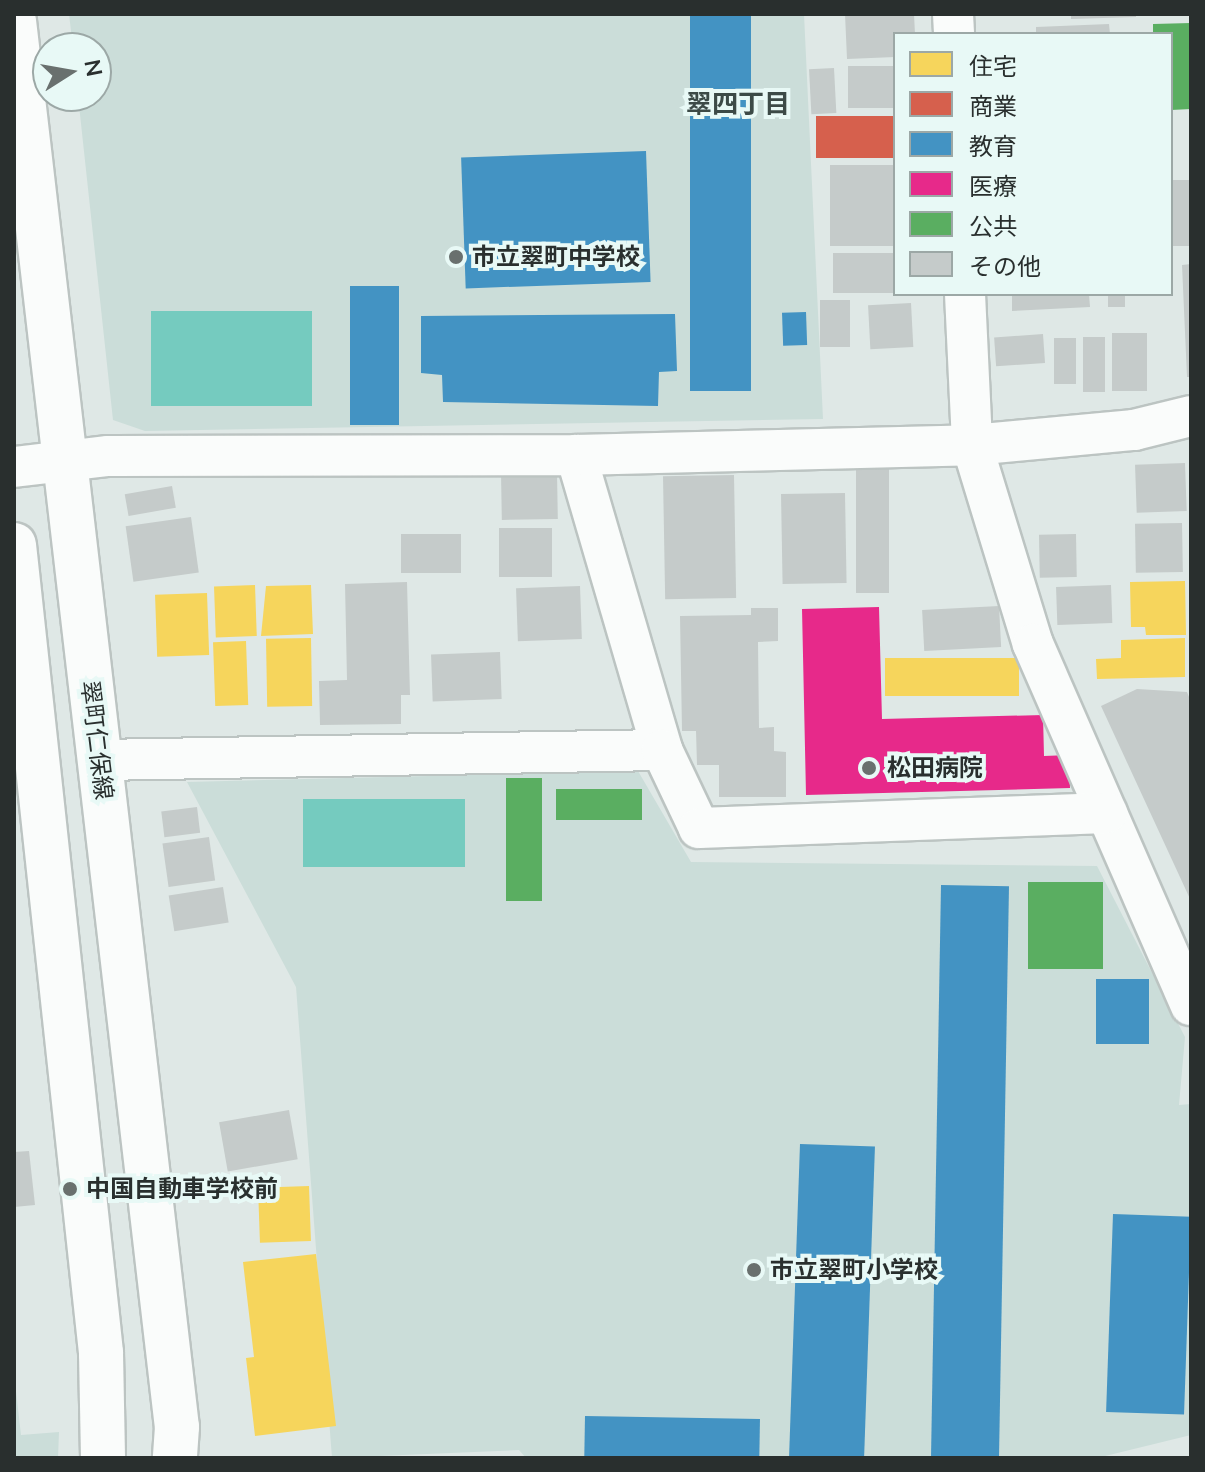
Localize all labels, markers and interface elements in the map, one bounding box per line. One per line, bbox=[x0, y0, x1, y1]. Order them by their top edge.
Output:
north arrow bbox=[32, 32, 112, 112]
legend bbox=[893, 32, 1173, 296]
text: 住宅 bbox=[969, 51, 1017, 81]
text: N bbox=[78, 57, 109, 79]
district label: 翠四丁目 bbox=[686, 88, 790, 120]
text: 商業 bbox=[969, 91, 1017, 121]
text: 教育 bbox=[969, 131, 1017, 161]
text: 医療 bbox=[969, 171, 1017, 201]
text: 公共 bbox=[969, 211, 1017, 241]
place label: 市立翠町中学校 bbox=[472, 243, 640, 271]
marker: 市立翠町中学校 bbox=[447, 248, 465, 266]
text: その他 bbox=[969, 251, 1041, 281]
street label: 翠町仁保線 bbox=[75, 679, 119, 801]
place label: 松田病院 bbox=[887, 754, 983, 782]
marker: 松田病院 bbox=[858, 757, 880, 779]
place label: 中国自動車学校前 bbox=[86, 1175, 278, 1203]
marker: 中国自動車学校前 bbox=[61, 1180, 79, 1198]
place label: 市立翠町小学校 bbox=[770, 1256, 938, 1284]
marker: 市立翠町小学校 bbox=[745, 1261, 763, 1279]

